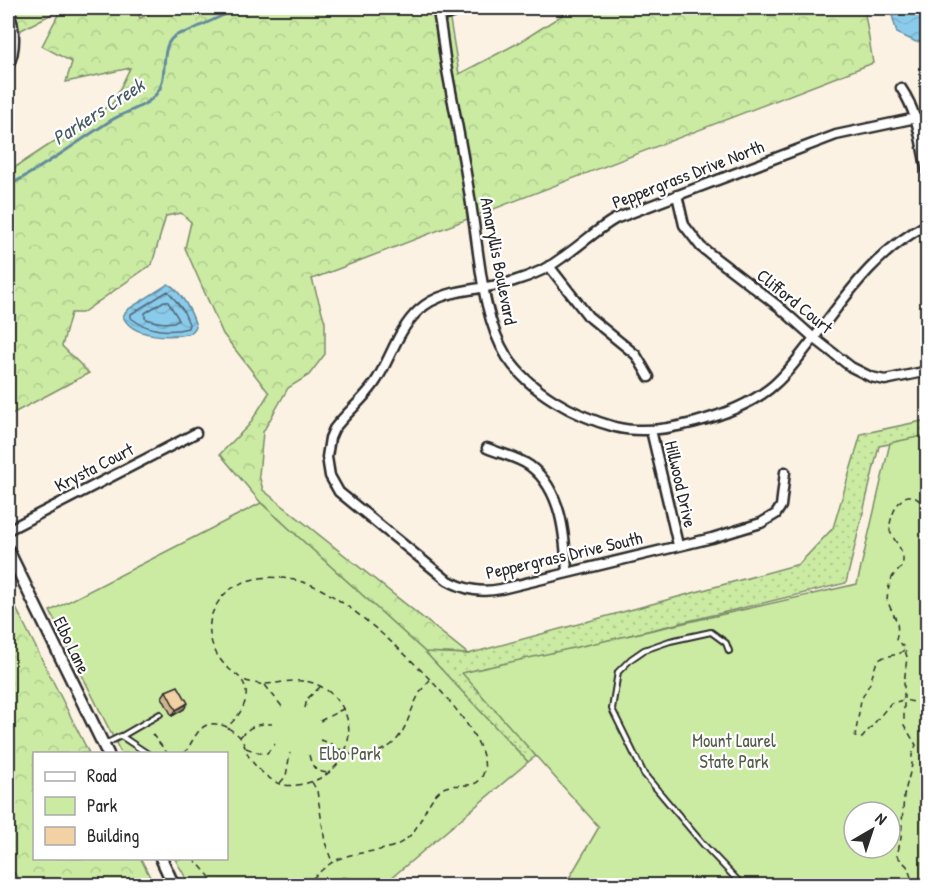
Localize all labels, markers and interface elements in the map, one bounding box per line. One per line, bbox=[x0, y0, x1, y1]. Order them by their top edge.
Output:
water label: Parkers Creek bbox=[47, 70, 151, 151]
street label: Peppergrass Drive North bbox=[608, 133, 768, 214]
street label: Amaryllis Boulevard bbox=[474, 195, 524, 327]
street label: Clifford Court bbox=[752, 263, 839, 340]
street label: Krysta Court bbox=[50, 436, 139, 498]
street label: Hillwood Drive bbox=[659, 438, 703, 530]
street label: Peppergrass Drive South bbox=[483, 525, 645, 585]
street label: Elbo Lane bbox=[47, 612, 97, 678]
park label: Mount Laurel State Park bbox=[692, 728, 776, 774]
park label: Elbo Park bbox=[319, 741, 381, 766]
legend bbox=[33, 752, 228, 860]
text: Road bbox=[87, 763, 117, 788]
text: Park bbox=[87, 793, 118, 818]
north arrow bbox=[842, 800, 902, 860]
text: N bbox=[871, 807, 892, 830]
text: Building bbox=[87, 823, 139, 848]

